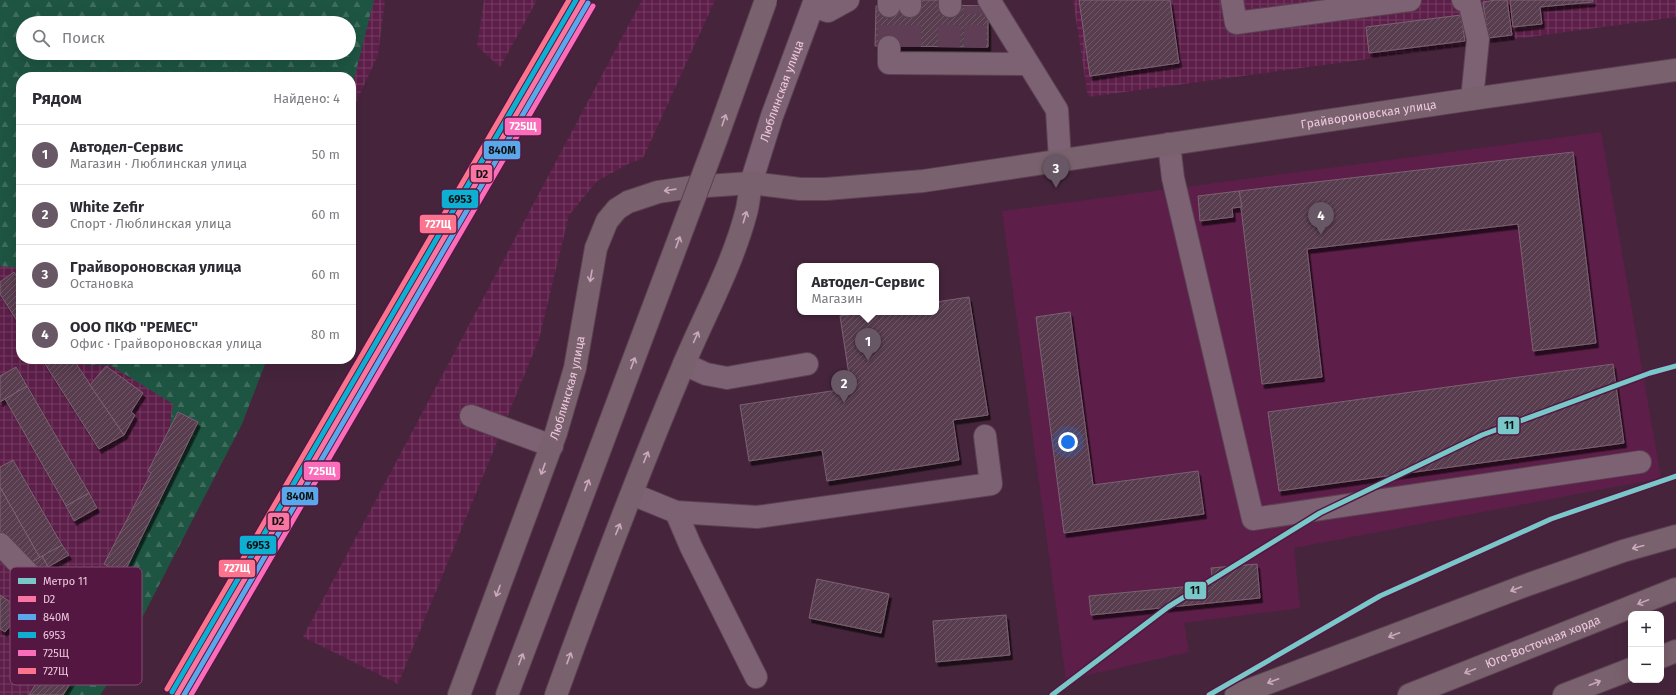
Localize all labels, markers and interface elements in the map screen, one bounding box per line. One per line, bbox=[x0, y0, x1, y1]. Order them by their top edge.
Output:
search box bbox=[16, 16, 356, 60]
icon: search bbox=[30, 27, 52, 49]
text: Поиск bbox=[62, 29, 105, 47]
street label: Люблинская улица bbox=[757, 38, 806, 144]
text: Рядом bbox=[32, 88, 82, 109]
text: Найдено: 4 bbox=[273, 91, 340, 106]
street label: Грайвороновская улица bbox=[1300, 97, 1437, 132]
one-way arrow bbox=[720, 114, 728, 126]
line badge: 725Щ bbox=[504, 117, 542, 136]
text: 725Щ bbox=[510, 120, 537, 133]
text: Автодел-Сервис bbox=[70, 138, 183, 156]
line badge: 840М bbox=[483, 140, 521, 160]
text: 840М bbox=[488, 144, 516, 157]
text: 1 bbox=[42, 147, 48, 162]
text: 50 m bbox=[312, 147, 340, 162]
pin: 3 bbox=[1043, 155, 1069, 188]
text: Магазин · Люблинская улица bbox=[70, 156, 247, 171]
line badge: D2 bbox=[470, 164, 493, 183]
text: D2 bbox=[476, 168, 489, 181]
one-way arrow bbox=[664, 186, 677, 194]
line badge: 6953 bbox=[441, 189, 479, 209]
text: 6953 bbox=[448, 193, 472, 206]
text: White Zefir bbox=[70, 198, 144, 216]
pin: 4 bbox=[1308, 202, 1334, 235]
text: 2 bbox=[42, 207, 48, 222]
text: 60 m bbox=[311, 207, 340, 222]
one-way arrow bbox=[742, 211, 749, 224]
line badge: 727Щ bbox=[419, 214, 457, 234]
text: Спорт · Люблинская улица bbox=[70, 216, 231, 231]
text: 727Щ bbox=[425, 218, 452, 231]
one-way arrow bbox=[675, 236, 683, 248]
text: Грайвороновская улица bbox=[70, 258, 241, 276]
popup bbox=[797, 263, 939, 315]
text: 3 bbox=[42, 267, 48, 282]
text: 60 m bbox=[311, 267, 340, 282]
one-way arrow bbox=[587, 269, 595, 282]
text: Автодел-Сервис bbox=[811, 273, 925, 291]
text: Остановка bbox=[70, 276, 134, 291]
text: Магазин bbox=[811, 291, 863, 306]
text: ООО ПКФ "РЕМЕС" bbox=[70, 318, 198, 336]
text: 4 bbox=[41, 327, 49, 342]
text: 80 m bbox=[311, 327, 340, 342]
pin: 1 bbox=[855, 328, 881, 361]
one-way arrow bbox=[693, 332, 700, 344]
street label: Люблинская улица bbox=[547, 335, 587, 442]
text: Офис · Грайвороновская улица bbox=[70, 336, 262, 351]
one-way arrow bbox=[629, 358, 637, 370]
pin: 2 bbox=[831, 370, 857, 403]
line badge: 11 bbox=[1497, 416, 1520, 435]
text: 11 bbox=[1504, 419, 1514, 432]
your location bbox=[1058, 432, 1078, 452]
one-way arrow bbox=[643, 452, 651, 464]
line badge: 725Щ bbox=[303, 461, 341, 481]
one-way arrow bbox=[539, 463, 546, 476]
text: 725Щ bbox=[309, 465, 336, 478]
one-way arrow bbox=[583, 479, 591, 491]
line badge: 840М bbox=[281, 486, 319, 506]
text: 840М bbox=[286, 490, 314, 503]
line badge: D2 bbox=[267, 512, 290, 531]
text: D2 bbox=[272, 515, 285, 528]
one-way arrow bbox=[614, 523, 622, 535]
line badge: 6953 bbox=[239, 535, 277, 555]
text: 6953 bbox=[246, 539, 270, 552]
one-way arrow bbox=[1632, 543, 1645, 551]
line badge: 727Щ bbox=[218, 559, 256, 578]
text: 727Щ bbox=[224, 562, 251, 575]
legend bbox=[10, 567, 142, 685]
text: Метро 11 bbox=[43, 575, 87, 588]
line badge: 11 bbox=[1184, 581, 1207, 600]
text: 11 bbox=[1190, 584, 1200, 597]
one-way arrow bbox=[493, 585, 501, 597]
one-way arrow bbox=[1510, 586, 1522, 594]
text: D2 bbox=[43, 593, 55, 606]
one-way arrow bbox=[1638, 598, 1650, 606]
text: 840М bbox=[43, 611, 70, 624]
map controls bbox=[1628, 611, 1664, 683]
button: + bbox=[1628, 611, 1664, 647]
street label: Юго-Восточная хорда bbox=[1483, 613, 1602, 671]
text: 6953 bbox=[43, 629, 65, 642]
one-way arrow bbox=[1389, 632, 1401, 640]
text: 725Щ bbox=[43, 647, 69, 660]
button: − bbox=[1628, 647, 1664, 683]
one-way arrow bbox=[566, 652, 573, 665]
one-way arrow bbox=[517, 653, 525, 665]
text: 727Щ bbox=[43, 665, 68, 678]
one-way arrow bbox=[1464, 667, 1476, 675]
one-way arrow bbox=[1267, 678, 1279, 686]
one-way arrow bbox=[1588, 678, 1600, 686]

